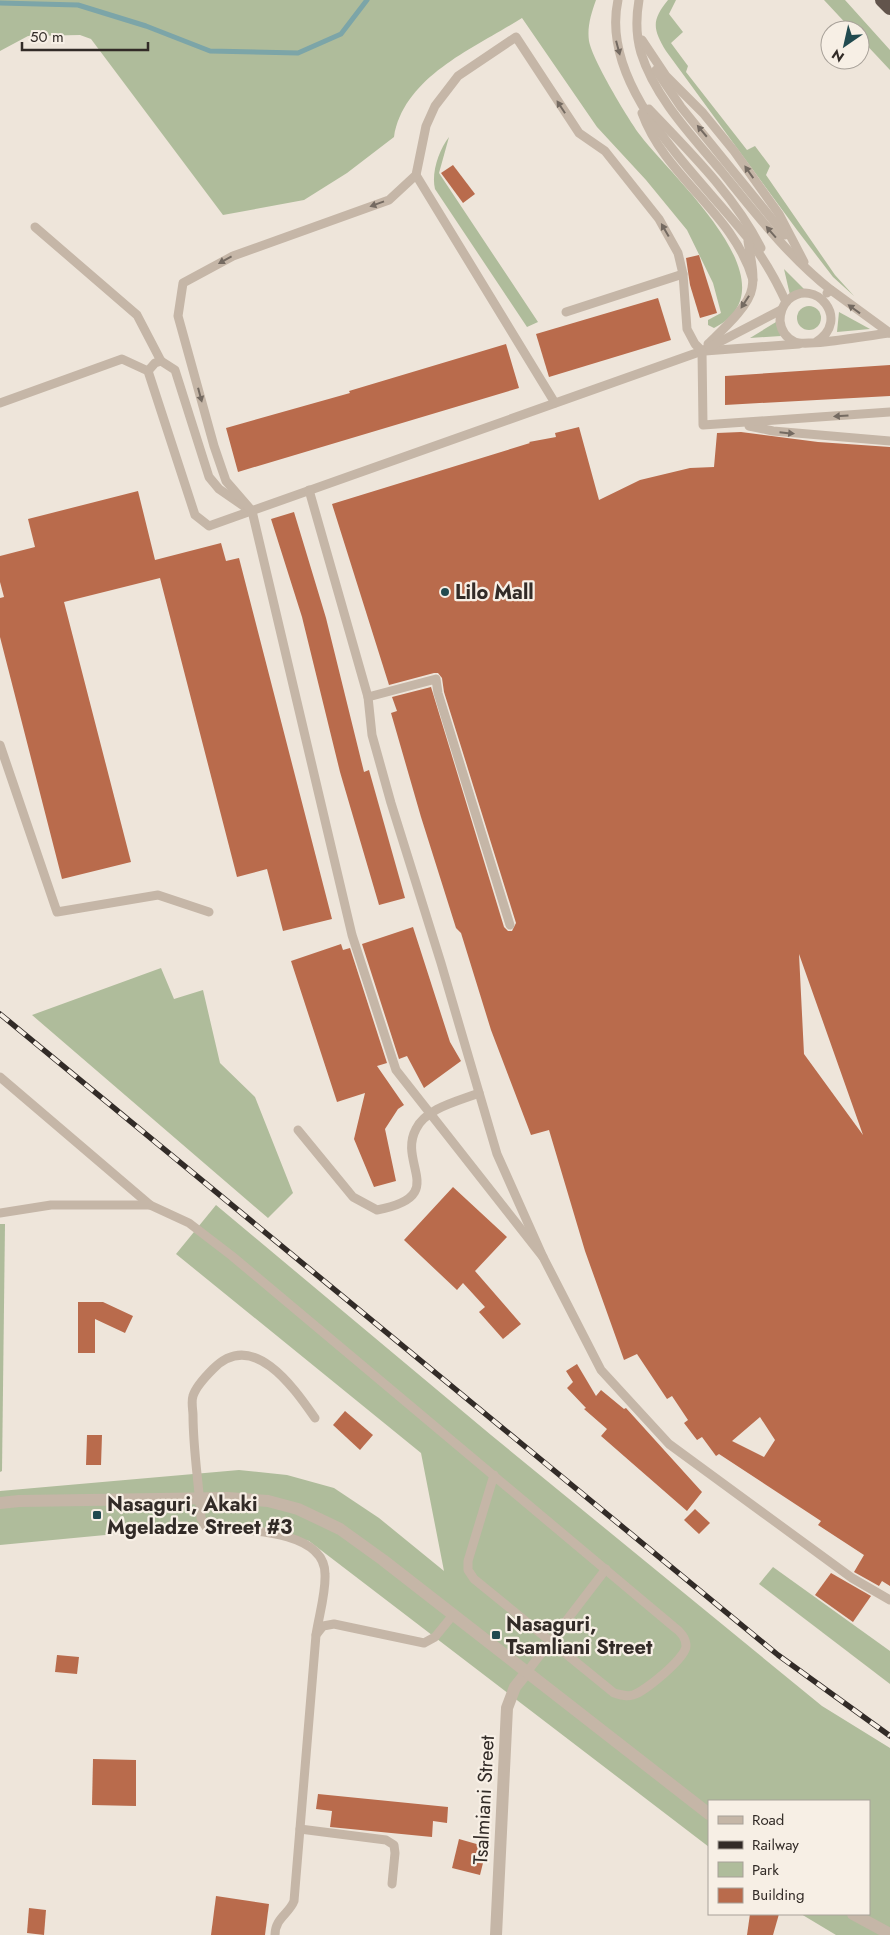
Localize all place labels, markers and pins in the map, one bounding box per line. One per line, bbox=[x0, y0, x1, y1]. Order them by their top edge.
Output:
place label: Lilo Mall bbox=[455, 578, 534, 607]
marker: Lilo Mall bbox=[439, 586, 451, 598]
place label: Nasaguri, Akaki Mgeladze Street #3 bbox=[107, 1490, 292, 1542]
marker: Nasaguri, Akaki Mgeladze Street #3 bbox=[91, 1509, 103, 1521]
place label: Nasaguri, Tsamliani Street bbox=[506, 1610, 653, 1662]
marker: Nasaguri, Tsamliani Street bbox=[490, 1629, 502, 1641]

